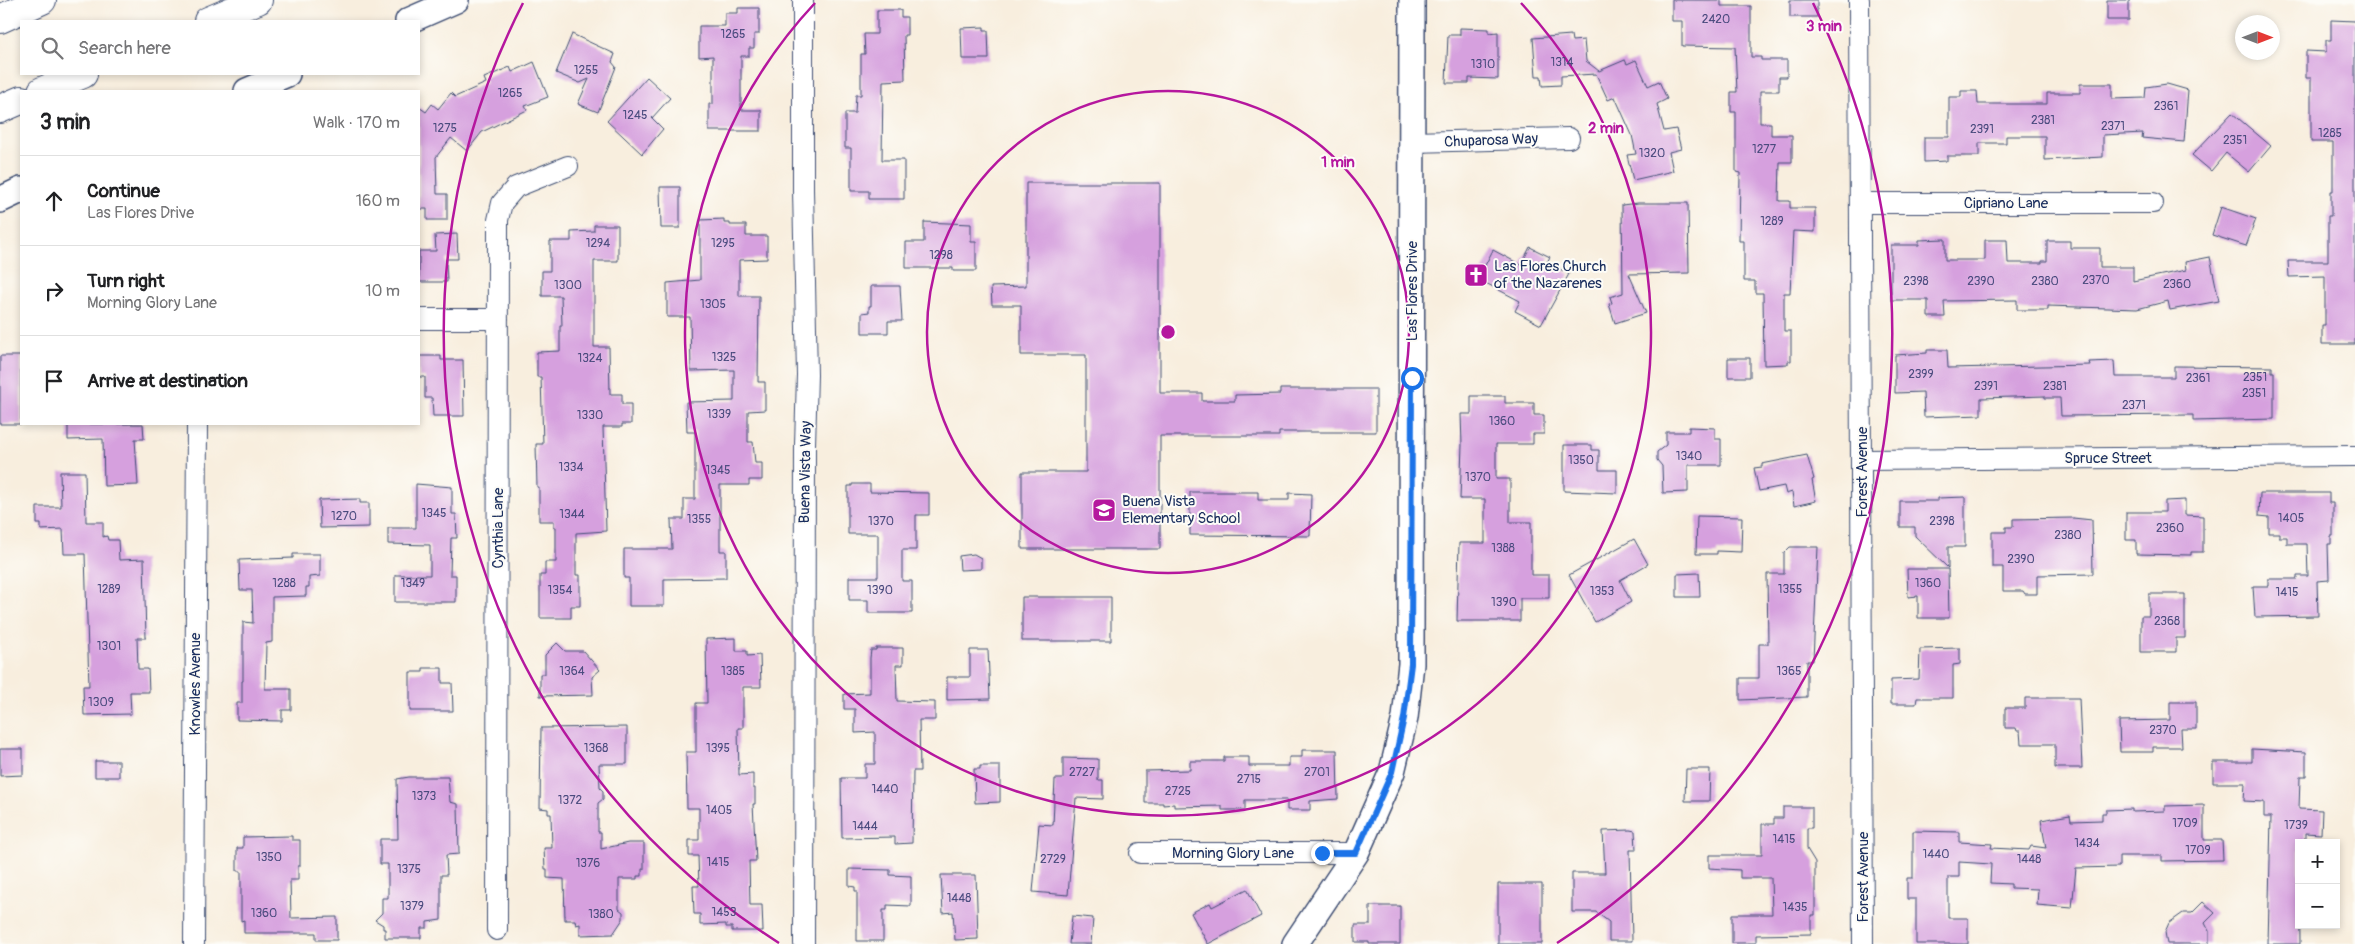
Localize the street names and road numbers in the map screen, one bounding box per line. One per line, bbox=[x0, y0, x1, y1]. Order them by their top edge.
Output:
street label: Chuparosa Way bbox=[1444, 129, 1539, 152]
street label: Cipriano Lane bbox=[1964, 194, 2049, 213]
street label: Las Flores Drive bbox=[1403, 240, 1422, 341]
street label: Buena Vista Way bbox=[795, 420, 816, 524]
street label: Forest Avenue bbox=[1853, 426, 1872, 517]
street label: Spruce Street bbox=[2064, 449, 2153, 468]
street label: Cynthia Lane bbox=[489, 487, 508, 569]
street label: Knowles Avenue bbox=[186, 632, 205, 735]
street label: Forest Avenue bbox=[1854, 831, 1873, 922]
street label: Morning Glory Lane bbox=[1172, 844, 1295, 863]

